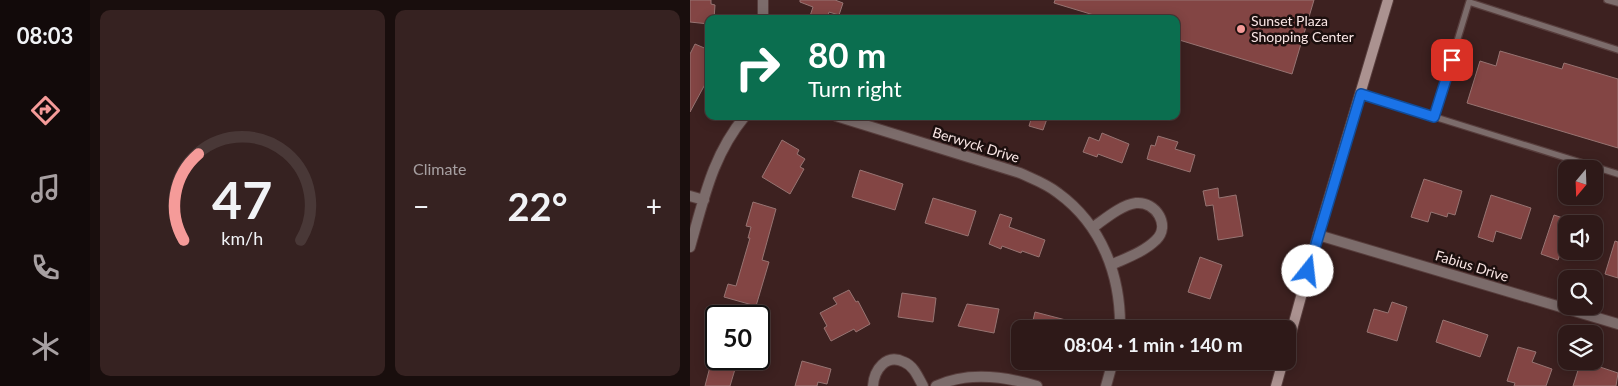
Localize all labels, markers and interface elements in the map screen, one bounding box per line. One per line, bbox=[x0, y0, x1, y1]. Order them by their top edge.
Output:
place label: Sunset Plaza Shopping Center bbox=[1251, 12, 1354, 45]
text: 08:03 bbox=[17, 22, 73, 49]
marker: Sunset Plaza Shopping Center bbox=[1235, 23, 1247, 35]
text: 80 m bbox=[808, 33, 886, 75]
icon: right bbox=[725, 35, 790, 100]
pin bbox=[1431, 39, 1473, 81]
icon: arrive bbox=[1438, 46, 1466, 74]
text: Turn right bbox=[808, 75, 902, 102]
icon: directions bbox=[28, 93, 63, 128]
street label: Berwyck Drive bbox=[931, 123, 1022, 166]
text: Climate bbox=[413, 159, 466, 178]
north arrow bbox=[1558, 160, 1602, 205]
map controls bbox=[1558, 160, 1603, 370]
text: 47 bbox=[212, 168, 273, 230]
icon: music bbox=[28, 171, 63, 206]
text: 22° bbox=[508, 183, 567, 229]
text: − bbox=[413, 189, 429, 223]
text: + bbox=[646, 189, 662, 223]
button: sound bbox=[1558, 215, 1603, 260]
text: km/h bbox=[222, 227, 263, 249]
position arrow bbox=[1281, 244, 1333, 296]
street label: Fabius Drive bbox=[1433, 246, 1511, 285]
icon: phone bbox=[28, 250, 63, 285]
button: search bbox=[1558, 270, 1603, 315]
speed limit sign: 50 bbox=[705, 305, 770, 370]
button: layers bbox=[1558, 325, 1603, 370]
icon: climate bbox=[28, 329, 63, 364]
text: 08:04 · 1 min · 140 m bbox=[1064, 333, 1243, 356]

